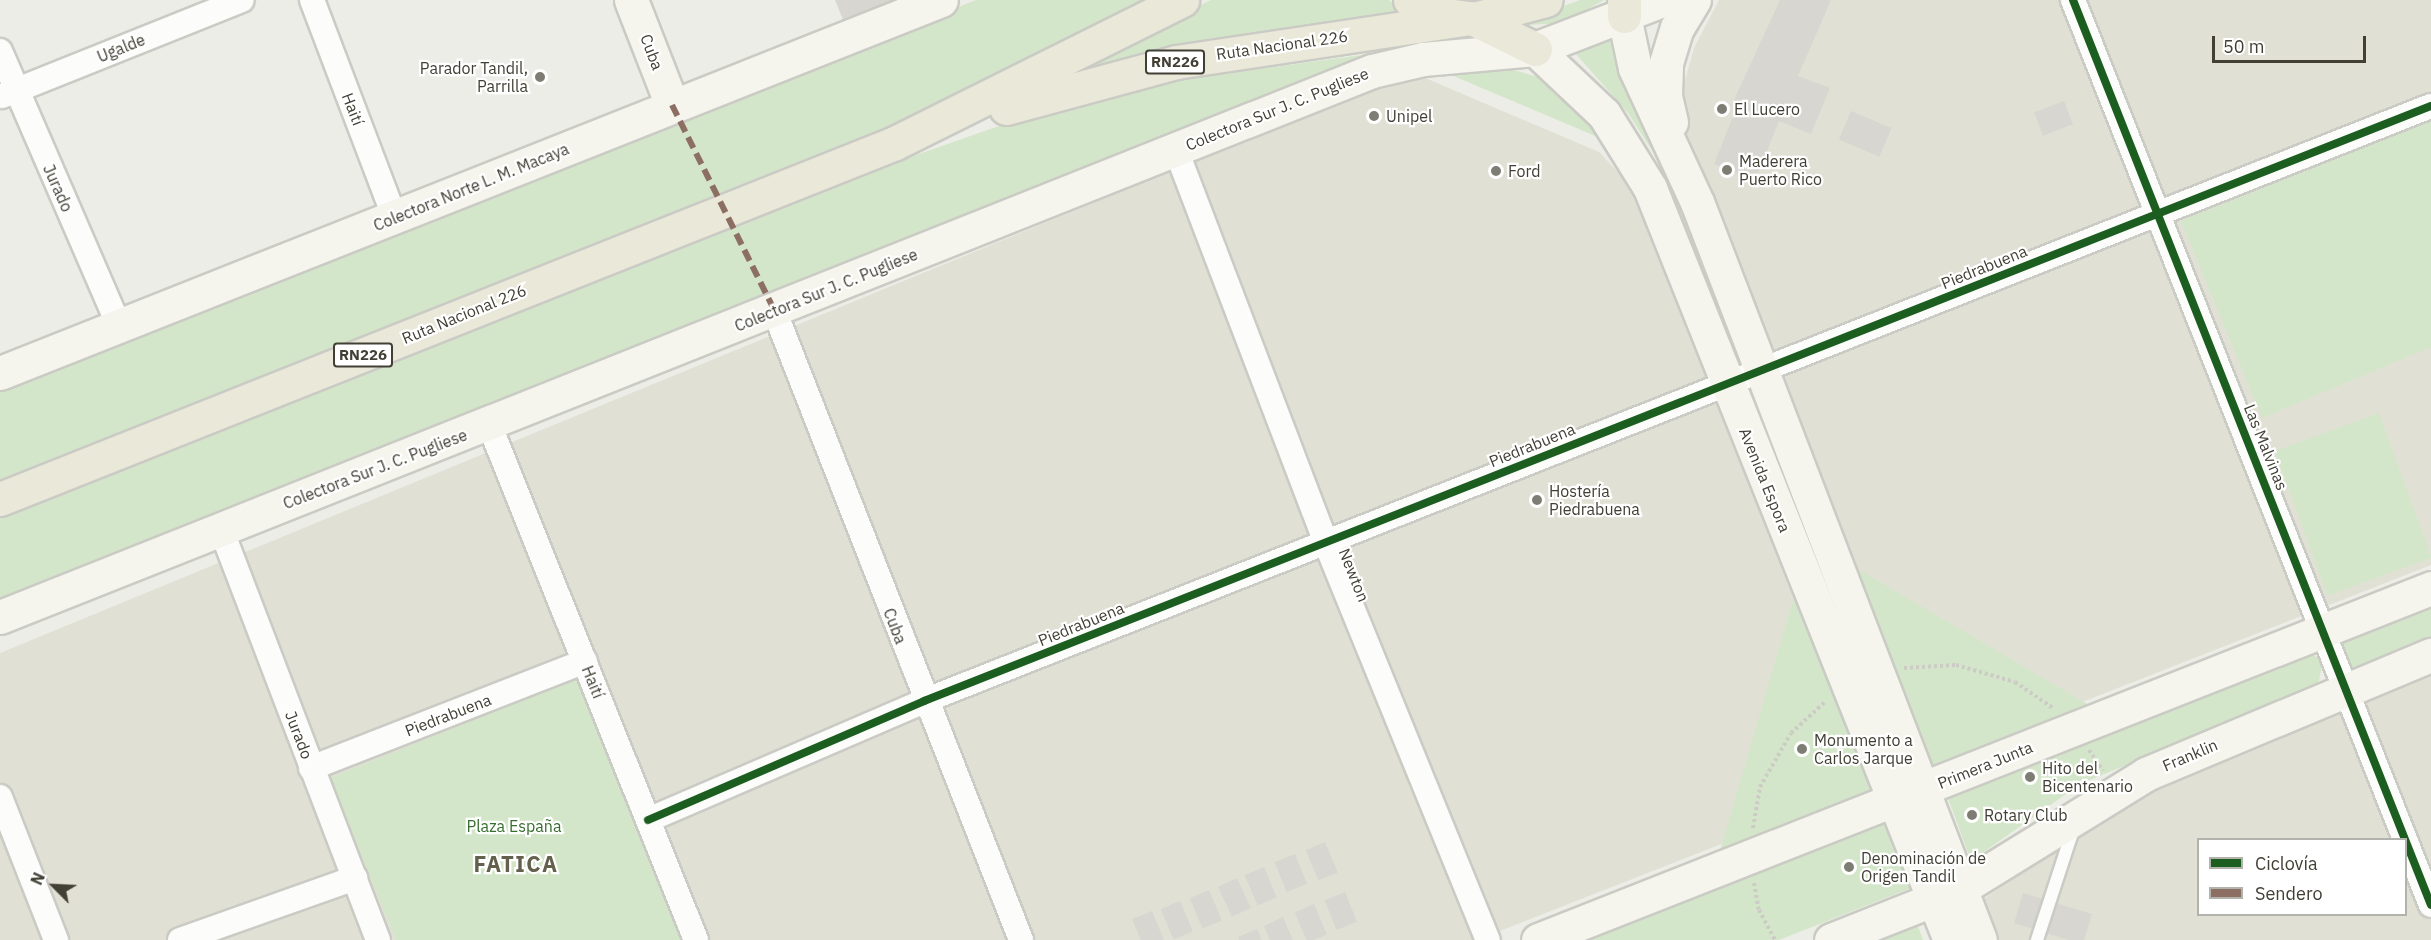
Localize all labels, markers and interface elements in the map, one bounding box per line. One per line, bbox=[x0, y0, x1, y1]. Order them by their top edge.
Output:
scale bar bbox=[2215, 24, 2370, 62]
street label: Ruta Nacional 226 bbox=[1215, 26, 1349, 64]
street label: Ugalde bbox=[94, 30, 148, 66]
street label: Cuba bbox=[636, 31, 668, 73]
text: 50 m bbox=[2223, 35, 2265, 58]
road number: RN226 bbox=[1145, 50, 1205, 74]
place label: Parador Tandil, Parrilla bbox=[420, 58, 528, 96]
street label: Colectora Sur J. C. Pugliese bbox=[1183, 63, 1371, 155]
marker: Parador Tandil, Parrilla bbox=[533, 70, 547, 84]
street label: Haití bbox=[338, 90, 368, 128]
place label: El Lucero bbox=[1734, 99, 1800, 119]
marker: El Lucero bbox=[1715, 102, 1729, 116]
place label: Unipel bbox=[1386, 106, 1432, 126]
marker: Unipel bbox=[1367, 109, 1381, 123]
street label: Colectora Norte L. M. Macaya bbox=[370, 139, 572, 235]
place label: Maderera Puerto Rico bbox=[1739, 151, 1822, 189]
street label: Jurado bbox=[39, 161, 77, 215]
place label: Ford bbox=[1508, 161, 1541, 181]
marker: Maderera Puerto Rico bbox=[1720, 163, 1734, 177]
marker: Ford bbox=[1489, 164, 1503, 178]
street label: Piedrabuena bbox=[1938, 241, 2030, 293]
street label: Colectora Sur J. C. Pugliese bbox=[732, 244, 920, 336]
street label: Ruta Nacional 226 bbox=[399, 280, 529, 348]
road number: RN226 bbox=[333, 343, 393, 367]
street label: Las Malvinas bbox=[2240, 401, 2292, 493]
street label: Piedrabuena bbox=[1486, 419, 1578, 471]
street label: Colectora Sur J. C. Pugliese bbox=[280, 425, 470, 513]
street label: Avenida Espora bbox=[1735, 425, 1795, 535]
place label: Hostería Piedrabuena bbox=[1549, 481, 1640, 519]
marker: Hostería Piedrabuena bbox=[1530, 493, 1544, 507]
street label: Newton bbox=[1335, 545, 1373, 605]
street label: Piedrabuena bbox=[1035, 598, 1127, 650]
street label: Cuba bbox=[879, 605, 911, 647]
street label: Haití bbox=[578, 663, 608, 701]
street label: Piedrabuena bbox=[402, 690, 494, 740]
street label: Jurado bbox=[281, 708, 317, 762]
place label: Monumento a Carlos Jarque bbox=[1814, 730, 1913, 768]
street label: Franklin bbox=[2160, 735, 2220, 775]
street label: Primera Junta bbox=[1935, 737, 2035, 793]
marker: Monumento a Carlos Jarque bbox=[1795, 742, 1809, 756]
place label: Hito del Bicentenario bbox=[2042, 758, 2133, 796]
marker: Hito del Bicentenario bbox=[2023, 770, 2037, 784]
place label: Rotary Club bbox=[1984, 805, 2068, 825]
marker: Rotary Club bbox=[1965, 808, 1979, 822]
park label: Plaza España bbox=[467, 816, 561, 836]
legend bbox=[2197, 838, 2407, 916]
place label: Denominación de Origen Tandil bbox=[1861, 848, 1986, 886]
district label: FATICA bbox=[473, 851, 559, 877]
text: Ciclovía bbox=[2255, 852, 2318, 875]
north arrow bbox=[24, 856, 84, 916]
marker: Denominación de Origen Tandil bbox=[1842, 860, 1856, 874]
text: N bbox=[26, 869, 49, 888]
text: Sendero bbox=[2255, 882, 2322, 905]

